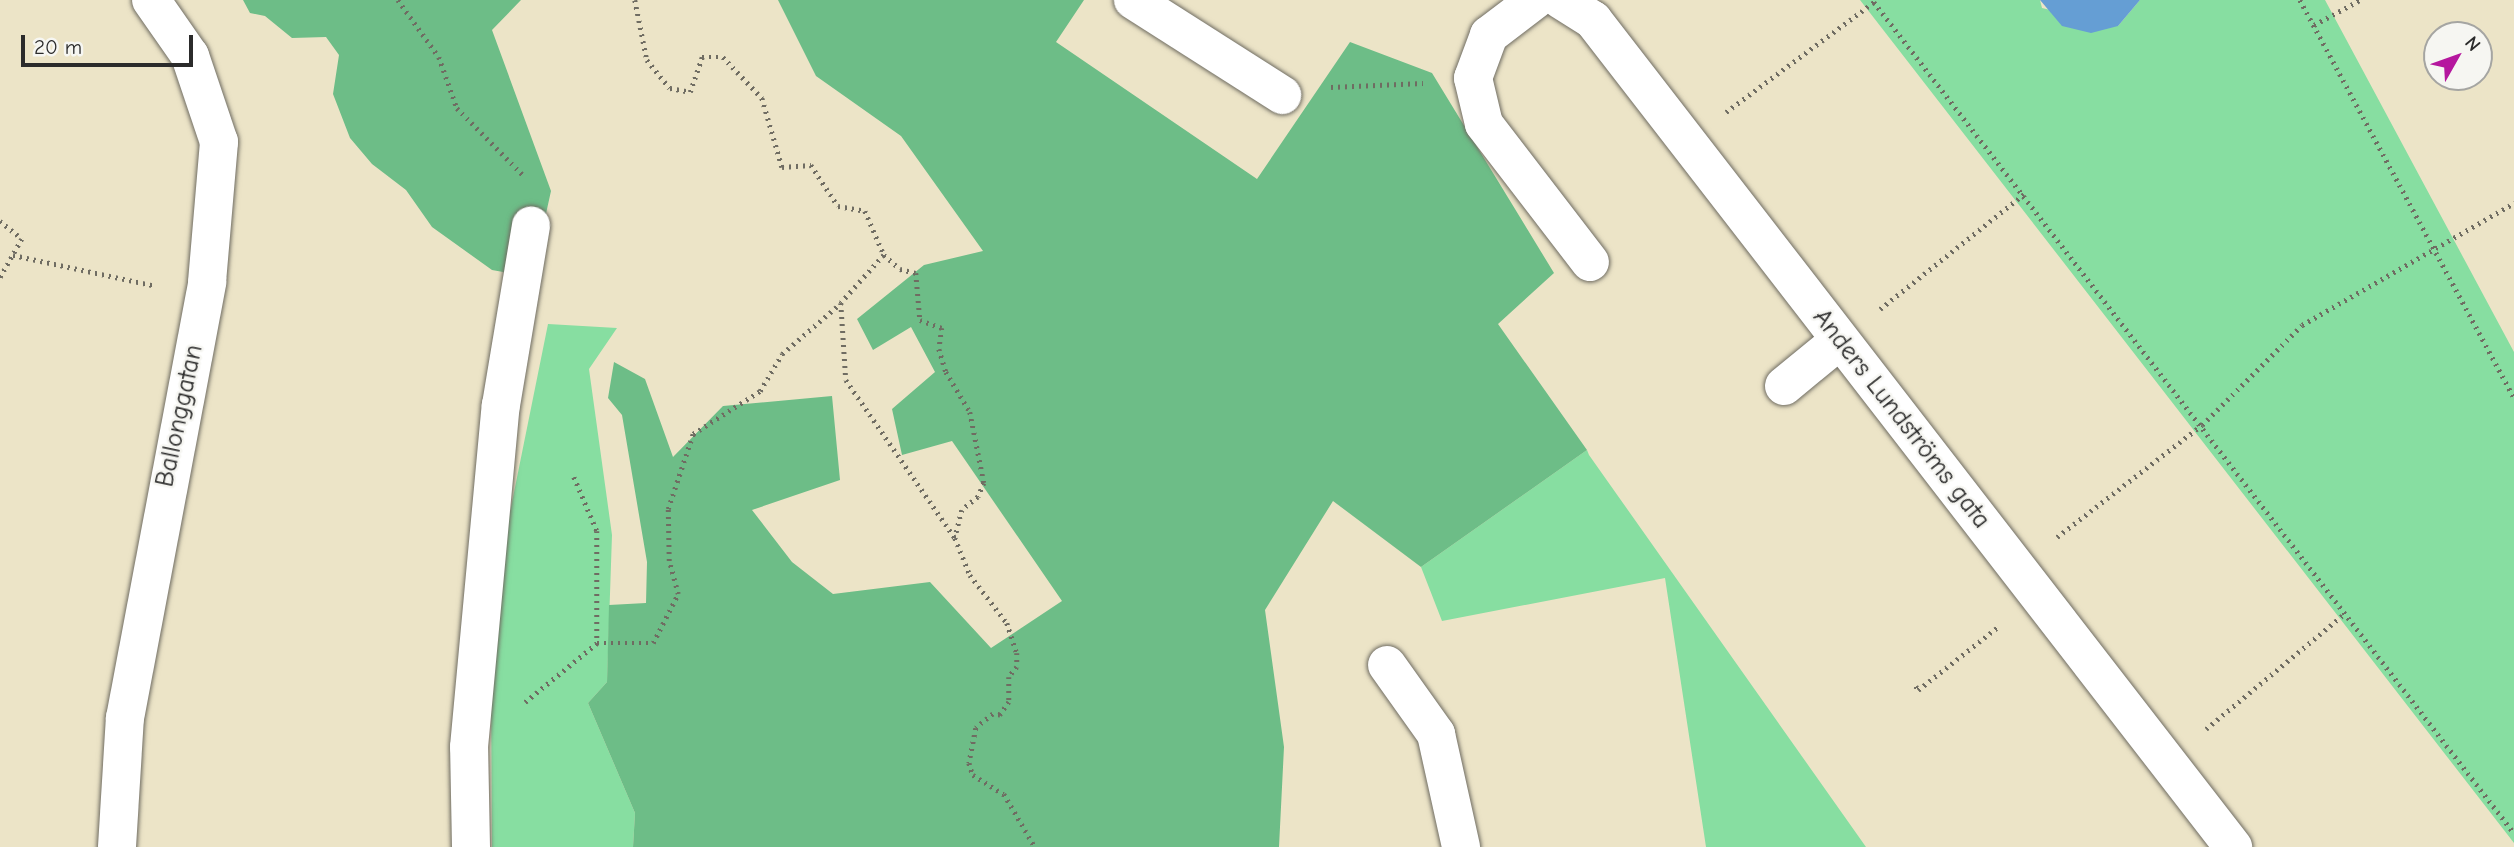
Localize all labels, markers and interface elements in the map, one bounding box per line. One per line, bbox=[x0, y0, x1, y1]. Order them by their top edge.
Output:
scale bar bbox=[24, 21, 196, 65]
north arrow bbox=[2423, 21, 2493, 91]
text: N bbox=[2460, 32, 2485, 56]
text: 20 m bbox=[34, 35, 82, 59]
street label: Anders Lundströms gata bbox=[1806, 303, 1996, 535]
street label: Ballonggatan bbox=[150, 342, 210, 490]

